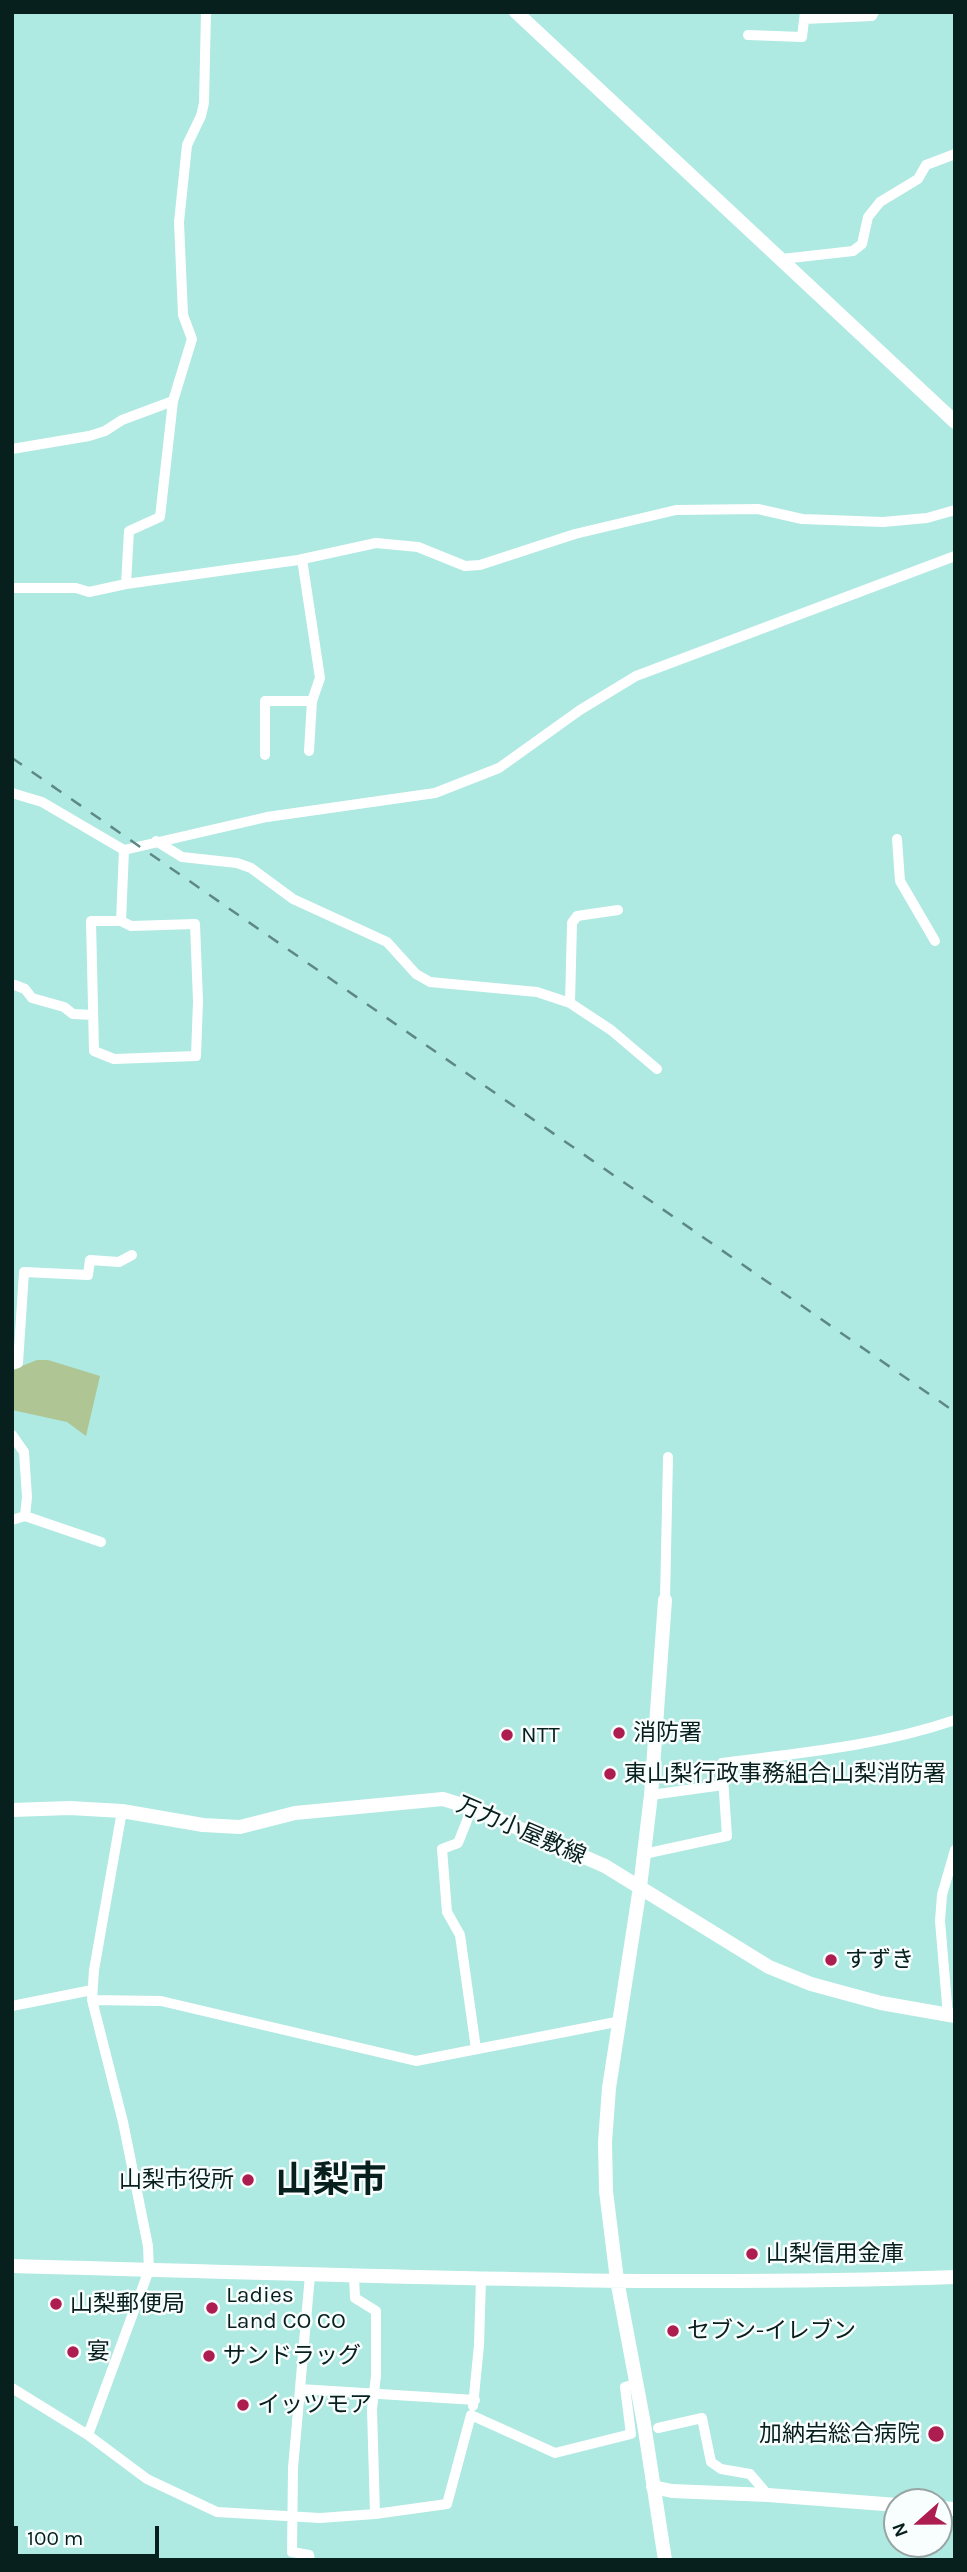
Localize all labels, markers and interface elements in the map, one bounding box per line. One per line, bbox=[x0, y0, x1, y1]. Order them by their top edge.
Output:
place label: 消防署 bbox=[633, 1719, 702, 1747]
place label: NTT bbox=[521, 1721, 560, 1749]
marker: 消防署 bbox=[611, 1725, 627, 1741]
marker: NTT bbox=[499, 1727, 515, 1743]
place label: 東山梨行政事務組合山梨消防署 bbox=[624, 1760, 946, 1788]
marker: 東山梨行政事務組合山梨消防署 bbox=[602, 1766, 618, 1782]
street label: 万力小屋敷線 bbox=[452, 1791, 590, 1871]
place label: すずき bbox=[845, 1946, 914, 1974]
marker: すずき bbox=[823, 1952, 839, 1968]
district label: 山梨市 bbox=[276, 2159, 386, 2203]
place label: 山梨市役所 bbox=[119, 2166, 234, 2194]
marker: 山梨市役所 bbox=[240, 2172, 256, 2188]
place label: 山梨信用金庫 bbox=[766, 2240, 904, 2268]
marker: 山梨信用金庫 bbox=[744, 2246, 760, 2262]
place label: Ladies Land CO CO bbox=[226, 2281, 346, 2335]
place label: 山梨郵便局 bbox=[70, 2290, 185, 2318]
marker: 山梨郵便局 bbox=[48, 2296, 64, 2312]
marker: Ladies Land CO CO bbox=[204, 2300, 220, 2316]
place label: セブン-イレブン bbox=[687, 2317, 856, 2345]
marker: セブン-イレブン bbox=[665, 2323, 681, 2339]
place label: 宴 bbox=[87, 2338, 110, 2366]
place label: サンドラッグ bbox=[223, 2342, 361, 2370]
marker: 宴 bbox=[65, 2344, 81, 2360]
marker: サンドラッグ bbox=[201, 2348, 217, 2364]
place label: イッツモア bbox=[257, 2391, 372, 2419]
marker: イッツモア bbox=[235, 2397, 251, 2413]
place label: 加納岩総合病院 bbox=[759, 2420, 920, 2448]
marker: 加納岩総合病院 bbox=[926, 2424, 946, 2444]
north arrow bbox=[883, 2488, 953, 2558]
scale bar bbox=[18, 2512, 163, 2556]
text: N bbox=[888, 2520, 913, 2540]
text: 100 m bbox=[27, 2526, 84, 2550]

